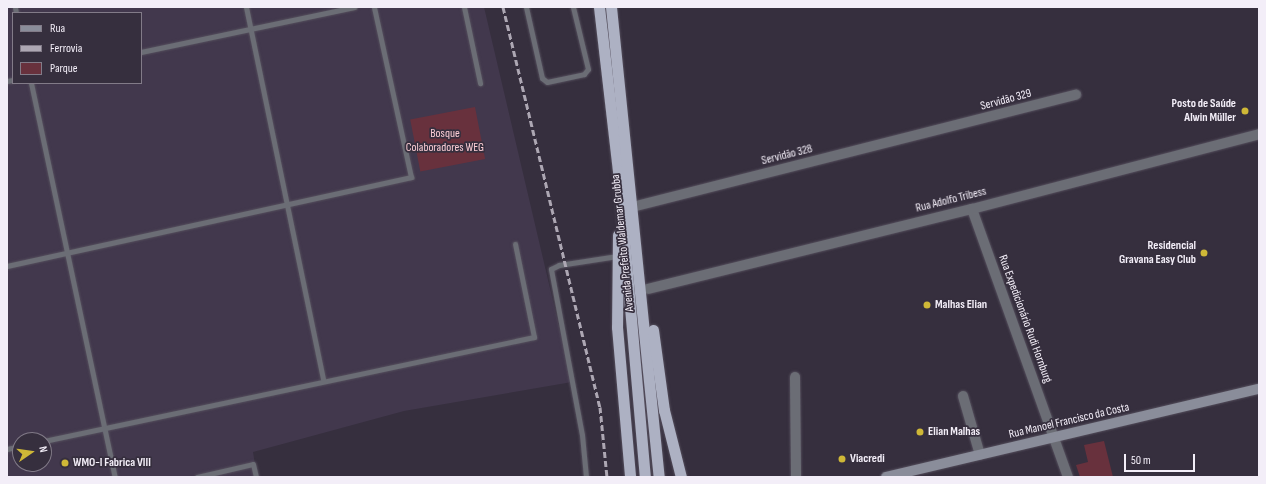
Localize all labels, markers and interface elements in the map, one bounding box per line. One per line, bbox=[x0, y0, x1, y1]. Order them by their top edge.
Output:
legend bbox=[12, 12, 142, 84]
text: Rua bbox=[50, 21, 65, 36]
text: Ferrovia bbox=[50, 41, 82, 56]
text: Parque bbox=[50, 61, 78, 76]
street label: Servidão 329 bbox=[979, 86, 1033, 114]
place label: Posto de Saúde Alwin Müller bbox=[1172, 97, 1236, 125]
marker: Posto de Saúde Alwin Müller bbox=[1239, 105, 1251, 117]
park label: Bosque Colaboradores WEG bbox=[406, 127, 484, 155]
street label: Servidão 328 bbox=[760, 142, 814, 168]
street label: Avenida Prefeito Waldemar Grubba bbox=[609, 174, 637, 312]
street label: Rua Adolfo Tribess bbox=[914, 184, 988, 216]
place label: Residencial Gravana Easy Club bbox=[1119, 239, 1196, 267]
marker: Residencial Gravana Easy Club bbox=[1199, 248, 1209, 258]
street label: Rua Expedicionário Rudi Hornburg bbox=[995, 253, 1055, 385]
place label: Malhas Elian bbox=[935, 298, 987, 312]
marker: Malhas Elian bbox=[922, 300, 932, 310]
street label: Rua Manoel Francisco da Costa bbox=[1007, 400, 1131, 442]
place label: Elian Malhas bbox=[928, 425, 980, 439]
marker: Elian Malhas bbox=[915, 427, 925, 437]
north arrow bbox=[12, 432, 52, 472]
text: N bbox=[36, 445, 50, 454]
scale bar bbox=[1126, 446, 1197, 472]
place label: Viacredi bbox=[850, 452, 885, 466]
text: 50 m bbox=[1131, 453, 1151, 468]
marker: Viacredi bbox=[837, 454, 847, 464]
place label: WMO-I Fabrica VIII bbox=[73, 456, 151, 470]
marker: WMO-I Fabrica VIII bbox=[60, 458, 70, 468]

